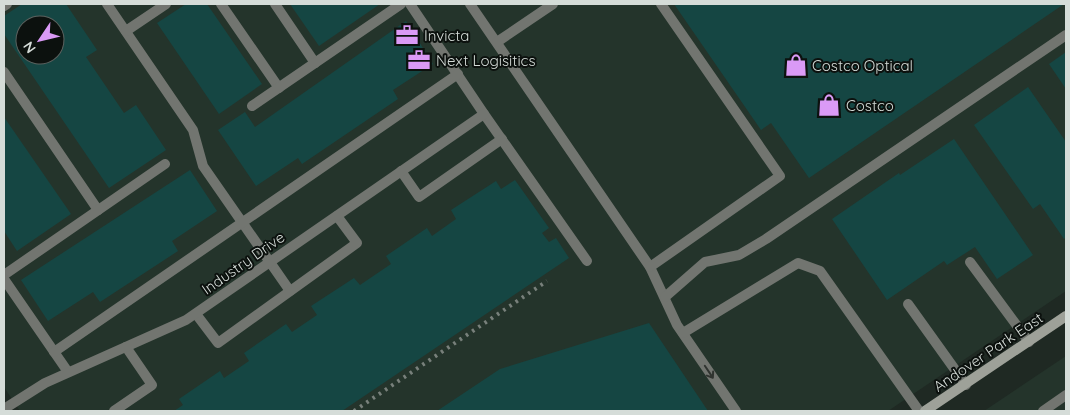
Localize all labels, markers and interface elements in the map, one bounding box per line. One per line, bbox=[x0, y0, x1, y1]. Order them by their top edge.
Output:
north arrow bbox=[15, 15, 65, 65]
office icon: Invicta bbox=[394, 22, 420, 48]
place label: Invicta bbox=[424, 26, 469, 45]
text: N bbox=[19, 38, 40, 57]
office icon: Next Logisitics bbox=[406, 47, 432, 73]
place label: Next Logisitics bbox=[436, 51, 535, 70]
shop icon: Costco Optical bbox=[783, 52, 809, 78]
place label: Costco Optical bbox=[812, 56, 913, 75]
shop icon: Costco bbox=[816, 92, 842, 118]
place label: Costco bbox=[846, 96, 894, 115]
street label: Industry Drive bbox=[198, 227, 288, 299]
street label: Andover Park East bbox=[930, 308, 1046, 396]
one-way arrow bbox=[704, 365, 715, 379]

